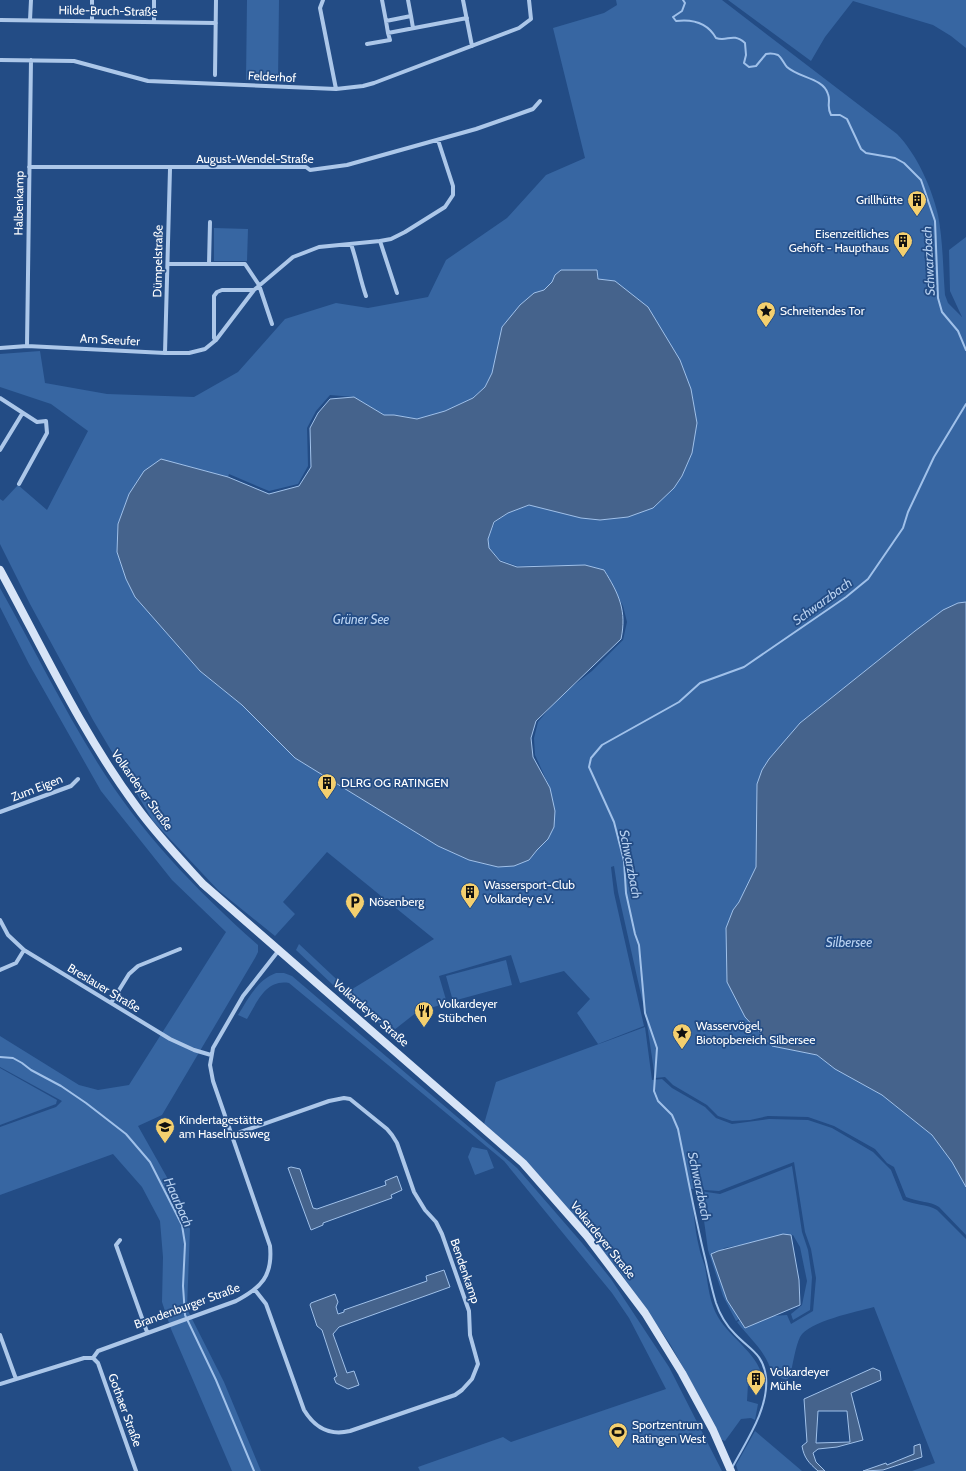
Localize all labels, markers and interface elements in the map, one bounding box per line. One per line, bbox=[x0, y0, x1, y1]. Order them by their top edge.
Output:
street label: Hilde-Bruch-Straße bbox=[58, 2, 158, 19]
street label: Felderhof bbox=[248, 68, 297, 85]
street label: August-Wendel-Straße bbox=[196, 151, 314, 166]
street label: Halbenkamp bbox=[10, 170, 27, 235]
building icon: Grillhütte bbox=[906, 189, 928, 217]
place label: Grillhütte bbox=[856, 192, 903, 207]
street label: Dümpelstraße bbox=[149, 225, 166, 297]
place label: Eisenzeitliches Gehöft - Haupthaus bbox=[789, 226, 889, 255]
water label: Schwarzbach bbox=[918, 226, 938, 296]
building icon: Eisenzeitliches Gehöft - Haupthaus bbox=[892, 230, 914, 258]
place icon: Schreitendes Tor bbox=[755, 300, 777, 328]
place label: Schreitendes Tor bbox=[780, 303, 865, 318]
street label: Am Seeufer bbox=[80, 330, 141, 349]
water label: Schwarzbach bbox=[789, 574, 855, 628]
water label: Grüner See bbox=[333, 611, 389, 627]
street label: Volkardeyer Straße bbox=[108, 747, 177, 833]
street label: Zum Eigen bbox=[9, 771, 65, 804]
building icon: DLRG OG RATINGEN bbox=[316, 772, 338, 800]
place label: DLRG OG RATINGEN bbox=[341, 775, 449, 790]
water label: Schwarzbach bbox=[616, 828, 646, 900]
place label: Wassersport-Club Volkardey e.V. bbox=[484, 877, 575, 906]
building icon: Wassersport-Club Volkardey e.V. bbox=[459, 881, 481, 909]
parking icon: Nösenberg bbox=[344, 891, 366, 919]
place label: Nösenberg bbox=[369, 894, 425, 909]
water label: Silbersee bbox=[826, 934, 872, 950]
street label: Breslauer Straße bbox=[65, 960, 144, 1015]
street label: Volkardeyer Straße bbox=[330, 976, 412, 1050]
place label: Volkardeyer Stübchen bbox=[438, 996, 498, 1025]
restaurant icon: Volkardeyer Stübchen bbox=[413, 1000, 435, 1028]
place label: Wasservögel, Biotopbereich Silbersee bbox=[696, 1018, 815, 1047]
place icon: Wasservögel, Biotopbereich Silbersee bbox=[671, 1022, 693, 1050]
place label: Kindertagestätte am Haselnussweg bbox=[179, 1112, 271, 1141]
school or university icon: Kindertagestätte am Haselnussweg bbox=[154, 1116, 176, 1144]
water label: Schwarzbach bbox=[685, 1150, 715, 1222]
water label: Haarbach bbox=[161, 1175, 197, 1229]
street label: Volkardeyer Straße bbox=[568, 1198, 639, 1281]
street label: Bendenkamp bbox=[447, 1236, 484, 1306]
street label: Brandenburger Straße bbox=[132, 1279, 242, 1332]
place label: Volkardeyer Mühle bbox=[770, 1364, 830, 1393]
building icon: Volkardeyer Mühle bbox=[745, 1368, 767, 1396]
street label: Gothaer Straße bbox=[105, 1371, 146, 1448]
place label: Sportzentrum Ratingen West bbox=[632, 1417, 706, 1446]
sports icon: Sportzentrum Ratingen West bbox=[607, 1421, 629, 1449]

